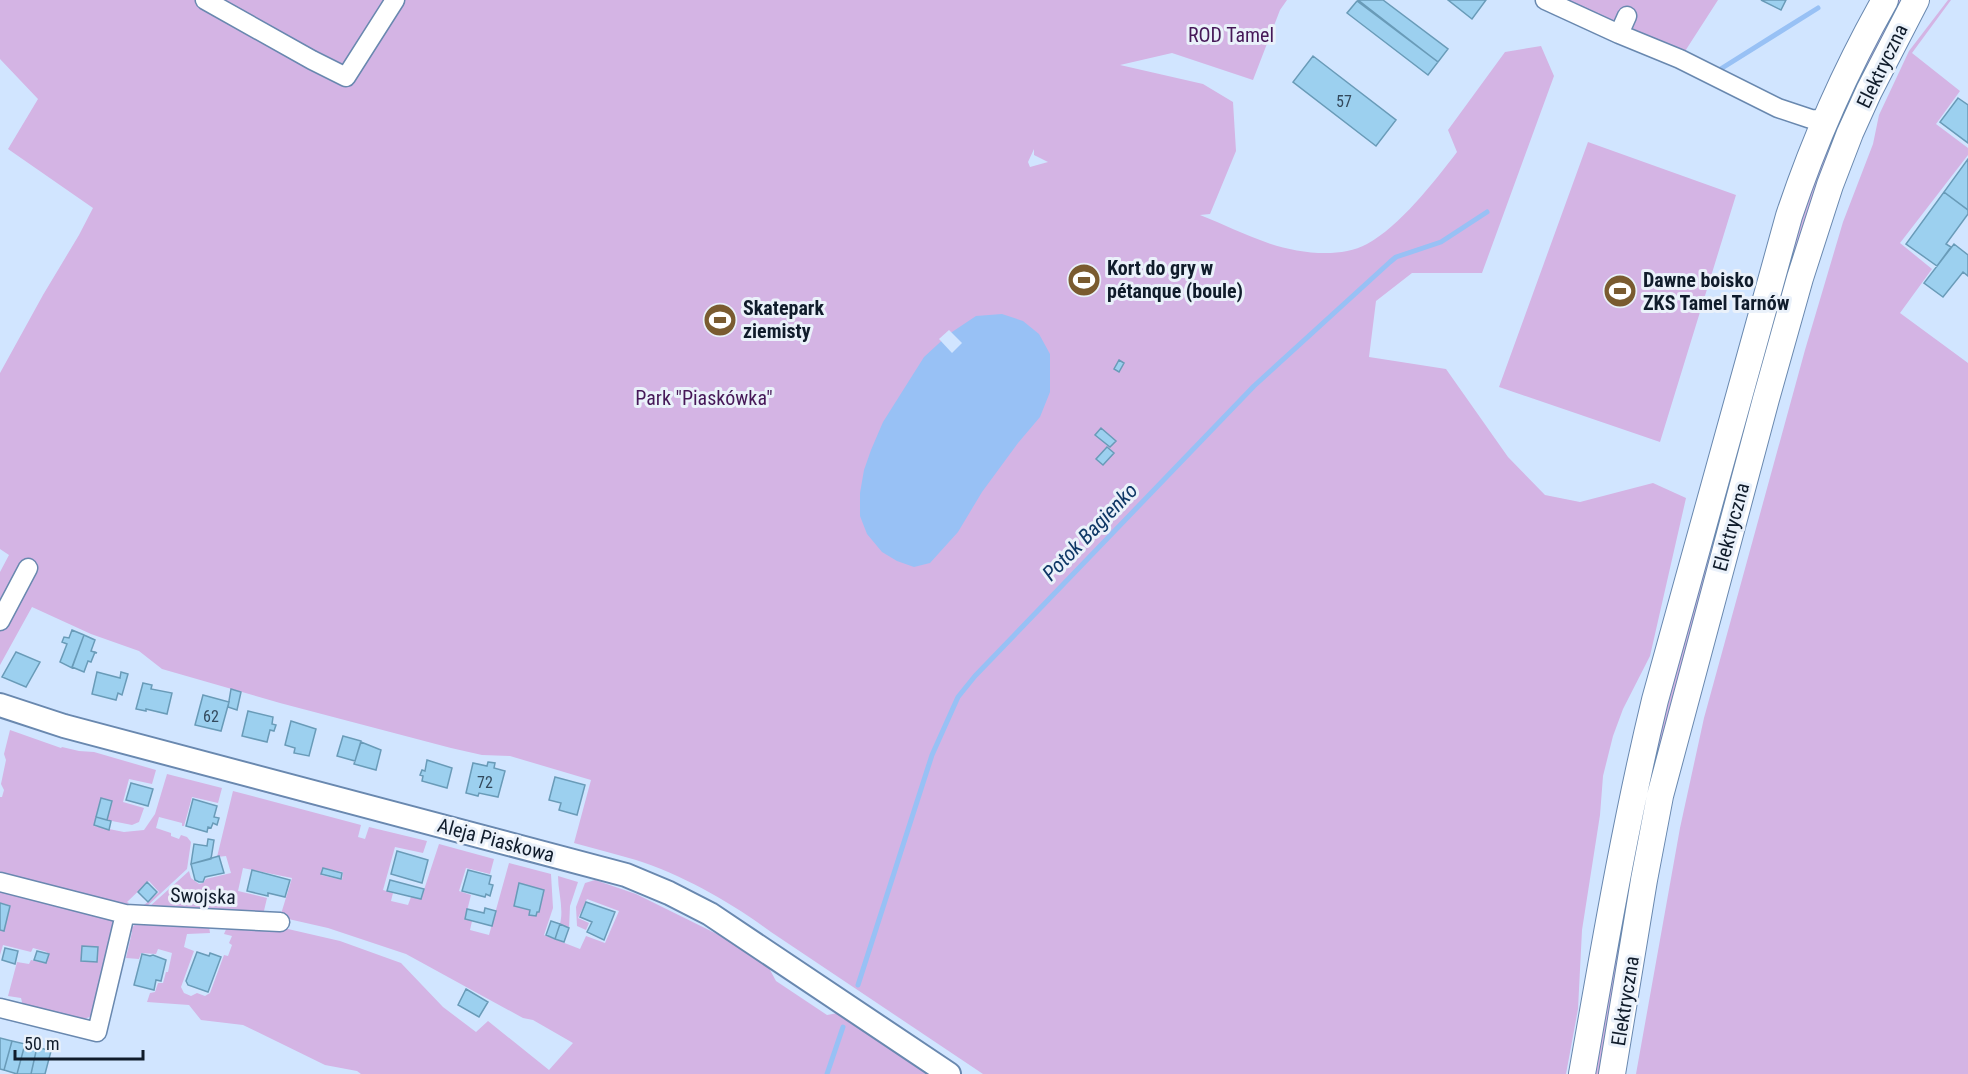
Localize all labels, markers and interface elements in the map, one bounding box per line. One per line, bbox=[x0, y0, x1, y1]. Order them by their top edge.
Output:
street label: Elektryczna bbox=[1851, 20, 1913, 112]
park label: ROD Tamel bbox=[1188, 23, 1274, 47]
house number: 57 bbox=[1336, 92, 1352, 111]
place label: Kort do gry w pétanque (boule) bbox=[1107, 256, 1243, 303]
sports icon: Kort do gry w pétanque (boule) bbox=[1066, 262, 1102, 298]
place label: Dawne boisko ZKS Tamel Tarnów bbox=[1643, 268, 1790, 315]
sports icon: Dawne boisko ZKS Tamel Tarnów bbox=[1602, 273, 1638, 309]
place label: Skatepark ziemisty bbox=[743, 296, 824, 343]
sports icon: Skatepark ziemisty bbox=[702, 302, 738, 338]
park label: Park "Piaskówka" bbox=[635, 386, 773, 410]
water label: Potok Bagienko bbox=[1038, 478, 1142, 586]
street label: Elektryczna bbox=[1708, 480, 1754, 574]
house number: 62 bbox=[203, 707, 219, 726]
house number: 72 bbox=[477, 773, 493, 792]
street label: Aleja Piaskowa bbox=[435, 813, 557, 867]
street label: Swojska bbox=[170, 883, 236, 909]
street label: Elektryczna bbox=[1606, 954, 1644, 1048]
scale bar bbox=[15, 1023, 142, 1061]
text: 50 m bbox=[24, 1033, 59, 1054]

